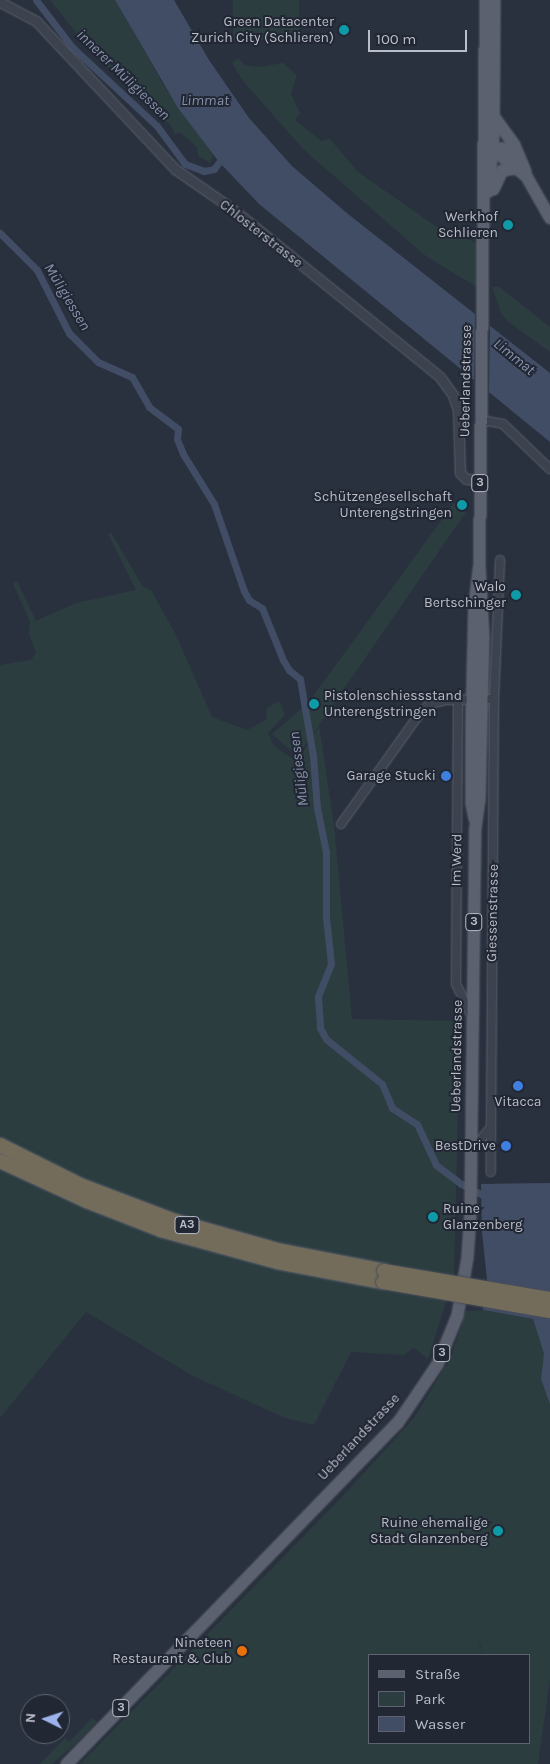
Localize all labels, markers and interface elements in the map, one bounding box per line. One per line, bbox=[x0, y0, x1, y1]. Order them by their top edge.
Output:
place label: Green Datacenter Zurich City (Schlieren) bbox=[191, 14, 334, 46]
scale bar bbox=[370, 20, 469, 52]
marker: Green Datacenter Zurich City (Schlieren) bbox=[338, 24, 350, 36]
water label: innerer Müligiessen bbox=[72, 26, 174, 124]
text: 100 m bbox=[376, 30, 416, 48]
water label: Limmat bbox=[181, 92, 229, 110]
street label: Chlosterstrasse bbox=[216, 196, 306, 272]
place label: Werkhof Schlieren bbox=[438, 209, 498, 242]
marker: Werkhof Schlieren bbox=[502, 219, 514, 231]
water label: Müligiessen bbox=[40, 260, 94, 334]
street label: Ueberlandstrasse bbox=[457, 325, 475, 437]
water label: Limmat bbox=[490, 335, 538, 379]
road number: 3 bbox=[471, 473, 489, 492]
place label: Schützengesellschaft Unterengstringen bbox=[314, 489, 452, 522]
marker: Schützengesellschaft Unterengstringen bbox=[456, 499, 468, 511]
place label: Walo Bertschinger bbox=[424, 579, 506, 612]
marker: Walo Bertschinger bbox=[510, 589, 522, 601]
place label: Pistolenschiessstand Unterengstringen bbox=[324, 688, 462, 720]
marker: Pistolenschiessstand Unterengstringen bbox=[308, 698, 320, 710]
water label: Müligiessen bbox=[285, 731, 313, 807]
place label: Garage Stucki bbox=[347, 768, 436, 784]
marker: Garage Stucki bbox=[440, 770, 452, 782]
street label: Im Werd bbox=[448, 833, 466, 887]
street label: Giessenstrasse bbox=[484, 864, 502, 962]
road number: 3 bbox=[465, 912, 483, 932]
street label: Ueberlandstrasse bbox=[448, 1000, 466, 1112]
marker: Vitacca bbox=[512, 1080, 524, 1092]
place label: Vitacca bbox=[494, 1094, 542, 1110]
place label: BestDrive bbox=[435, 1138, 496, 1154]
marker: BestDrive bbox=[500, 1140, 512, 1152]
place label: Ruine Glanzenberg bbox=[443, 1201, 523, 1234]
marker: Ruine Glanzenberg bbox=[427, 1211, 439, 1223]
road number: A3 bbox=[174, 1216, 200, 1234]
road number: 3 bbox=[433, 1344, 451, 1362]
street label: Ueberlandstrasse bbox=[314, 1390, 404, 1484]
place label: Ruine ehemalige Stadt Glanzenberg bbox=[370, 1515, 488, 1548]
marker: Ruine ehemalige Stadt Glanzenberg bbox=[492, 1525, 504, 1537]
place label: Nineteen Restaurant & Club bbox=[112, 1635, 232, 1668]
marker: Nineteen Restaurant & Club bbox=[236, 1645, 248, 1657]
legend bbox=[368, 1654, 530, 1744]
text: Straße bbox=[415, 1665, 460, 1683]
text: Park bbox=[415, 1690, 445, 1708]
north arrow bbox=[20, 1694, 70, 1744]
road number: 3 bbox=[112, 1699, 130, 1718]
text: N bbox=[22, 1712, 39, 1724]
text: Wasser bbox=[415, 1715, 465, 1733]

